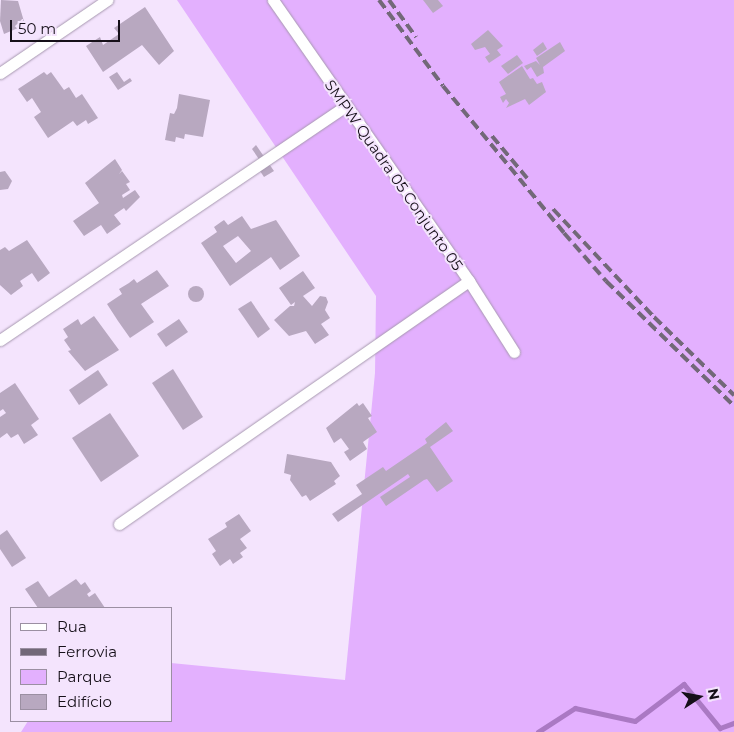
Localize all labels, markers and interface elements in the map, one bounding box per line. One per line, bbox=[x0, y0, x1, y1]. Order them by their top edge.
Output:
scale bar bbox=[12, 10, 122, 42]
text: 50 m bbox=[18, 19, 56, 38]
street label: SMPW Quadra 05 Conjunto 05 bbox=[321, 76, 467, 274]
legend bbox=[10, 607, 172, 722]
text: Rua bbox=[57, 617, 87, 636]
text: Ferrovia bbox=[57, 642, 117, 661]
text: Parque bbox=[57, 667, 112, 686]
north arrow bbox=[674, 672, 724, 722]
text: N bbox=[704, 687, 724, 701]
text: Edifício bbox=[57, 692, 112, 711]

